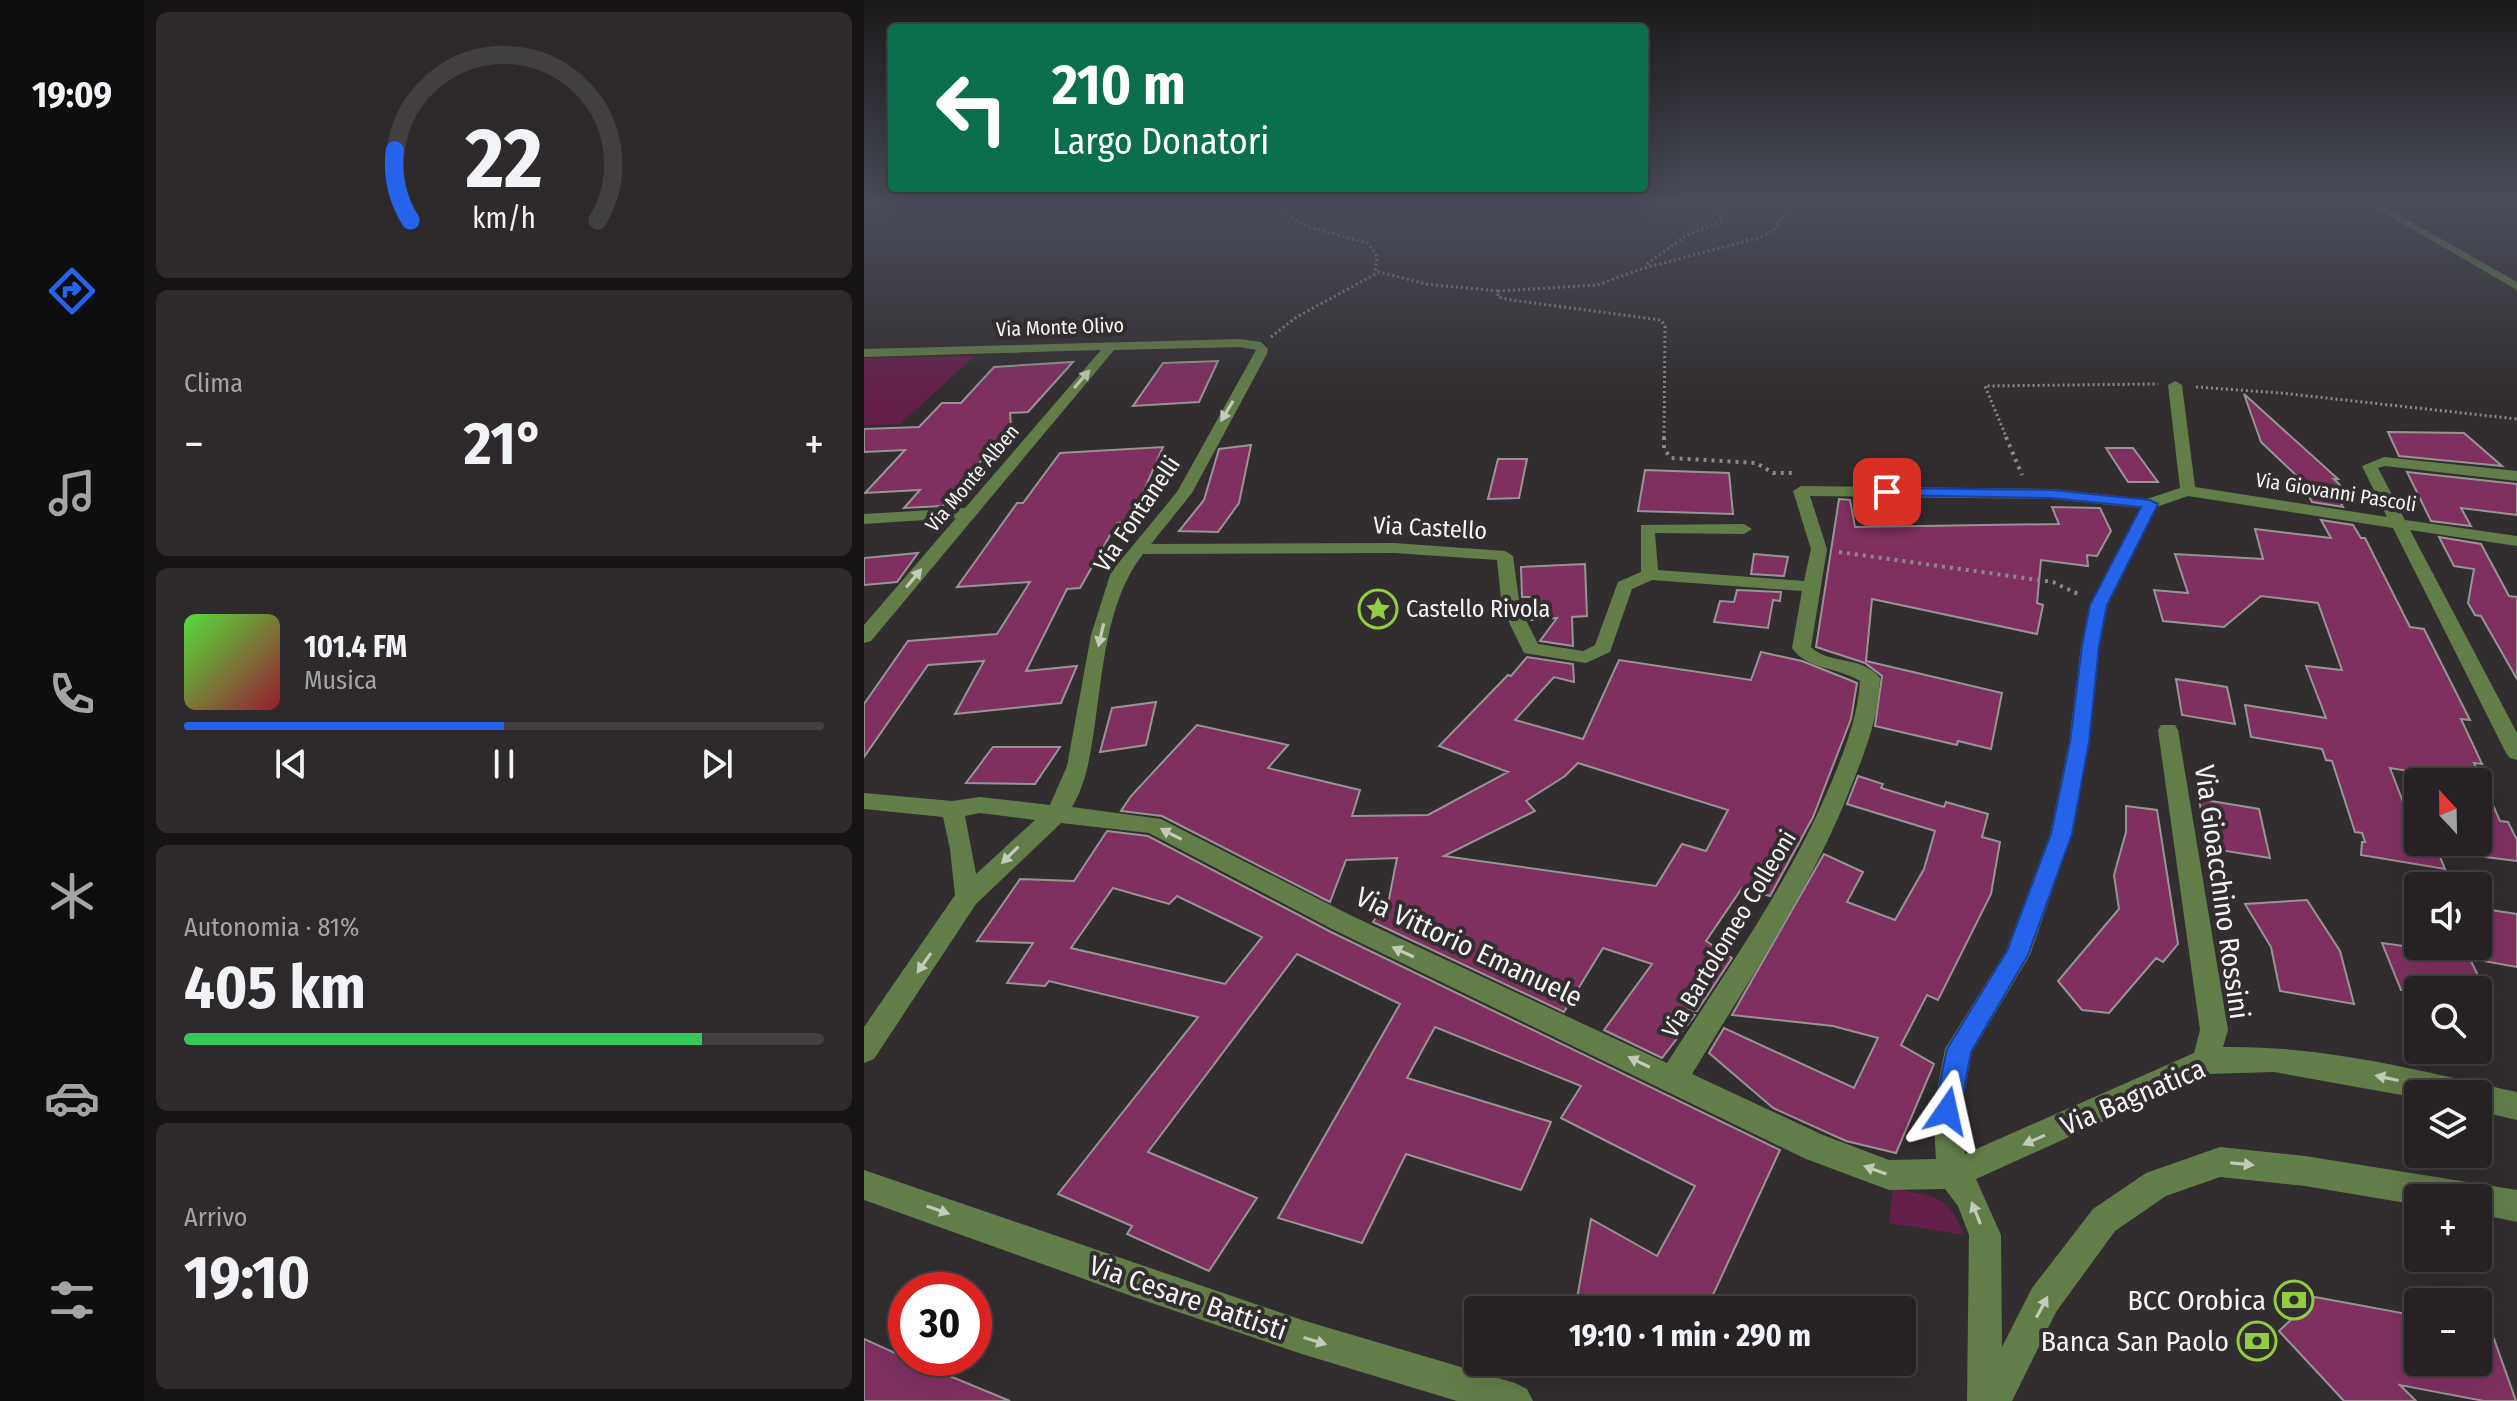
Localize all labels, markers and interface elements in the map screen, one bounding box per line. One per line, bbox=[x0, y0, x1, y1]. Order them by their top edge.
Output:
text: 210 m bbox=[1052, 52, 1186, 119]
icon: left bbox=[920, 56, 1024, 160]
text: 19:09 bbox=[32, 73, 112, 117]
text: 22 bbox=[464, 108, 543, 208]
text: Largo Donatori bbox=[1052, 120, 1269, 164]
text: km/h bbox=[472, 201, 536, 236]
icon: directions bbox=[44, 263, 100, 319]
street label: Via Monte Olivo bbox=[996, 313, 1124, 341]
text: Clima bbox=[184, 368, 243, 399]
one-way arrow bbox=[1073, 370, 1090, 390]
one-way arrow bbox=[1220, 400, 1234, 422]
text: 21° bbox=[464, 408, 544, 480]
text: − bbox=[184, 418, 204, 471]
text: + bbox=[804, 418, 824, 471]
street label: Via Monte Alben bbox=[920, 419, 1024, 537]
street label: Via Fontanelli bbox=[1088, 451, 1186, 577]
pin bbox=[1853, 458, 1921, 526]
icon: music bbox=[44, 465, 100, 521]
street label: Via Giovanni Pascoli bbox=[2254, 467, 2418, 517]
icon: arrive bbox=[1865, 470, 1909, 514]
street label: Via Castello bbox=[1372, 511, 1488, 545]
one-way arrow bbox=[905, 568, 922, 588]
place icon: Castello Rivola bbox=[1357, 588, 1399, 630]
place label: Castello Rivola bbox=[1406, 595, 1550, 623]
one-way arrow bbox=[1094, 623, 1107, 648]
text: 101.4 FM bbox=[304, 629, 407, 665]
text: Musica bbox=[304, 665, 377, 696]
icon: phone bbox=[44, 666, 100, 722]
icon: previous bbox=[269, 742, 313, 786]
icon: pause bbox=[482, 742, 526, 786]
icon: next bbox=[695, 742, 739, 786]
street label: Via Gioacchino Rossini bbox=[2188, 763, 2256, 1021]
north arrow bbox=[2404, 768, 2492, 856]
map controls bbox=[2404, 768, 2492, 1376]
street label: Via Bartolomeo Colleoni bbox=[1656, 825, 1802, 1043]
one-way arrow bbox=[1160, 828, 1183, 841]
one-way arrow bbox=[1001, 845, 1020, 864]
icon: climate bbox=[44, 868, 100, 924]
button: sound bbox=[2404, 872, 2492, 960]
street label: Via Vittorio Emanuele bbox=[1351, 880, 1587, 1014]
text: Autonomia · 81% bbox=[184, 912, 359, 943]
one-way arrow bbox=[1392, 945, 1415, 959]
text: 405 km bbox=[184, 952, 366, 1024]
one-way arrow bbox=[917, 952, 932, 973]
button: search bbox=[2404, 976, 2492, 1064]
street label: Via Bagnatica bbox=[2056, 1052, 2210, 1142]
one-way arrow bbox=[1627, 1055, 1650, 1069]
position arrow bbox=[1905, 1069, 1989, 1153]
icon: car bbox=[44, 1070, 100, 1126]
one-way arrow bbox=[2374, 1071, 2399, 1083]
button: layers bbox=[2404, 1080, 2492, 1168]
one-way arrow bbox=[2022, 1134, 2046, 1147]
one-way arrow bbox=[2229, 1158, 2254, 1171]
one-way arrow bbox=[1863, 1163, 1887, 1176]
button: + bbox=[2404, 1184, 2492, 1272]
one-way arrow bbox=[1970, 1201, 1983, 1225]
text: Arrivo bbox=[184, 1202, 248, 1233]
one-way arrow bbox=[926, 1205, 950, 1217]
text: 19:10 bbox=[184, 1242, 310, 1314]
street label: Via Cesare Battisti bbox=[1085, 1249, 1291, 1347]
icon: filters bbox=[44, 1272, 100, 1328]
speed limit sign: 30 bbox=[888, 1272, 992, 1376]
bank icon: BCC Orobica bbox=[2273, 1279, 2315, 1321]
place label: BCC Orobica bbox=[2128, 1284, 2266, 1317]
button: − bbox=[2404, 1288, 2492, 1376]
one-way arrow bbox=[2034, 1296, 2048, 1318]
text: 19:10 · 1 min · 290 m bbox=[1569, 1318, 1811, 1354]
bank icon: Banca San Paolo bbox=[2236, 1320, 2278, 1362]
place label: Banca San Paolo bbox=[2041, 1325, 2229, 1358]
one-way arrow bbox=[1304, 1335, 1328, 1348]

